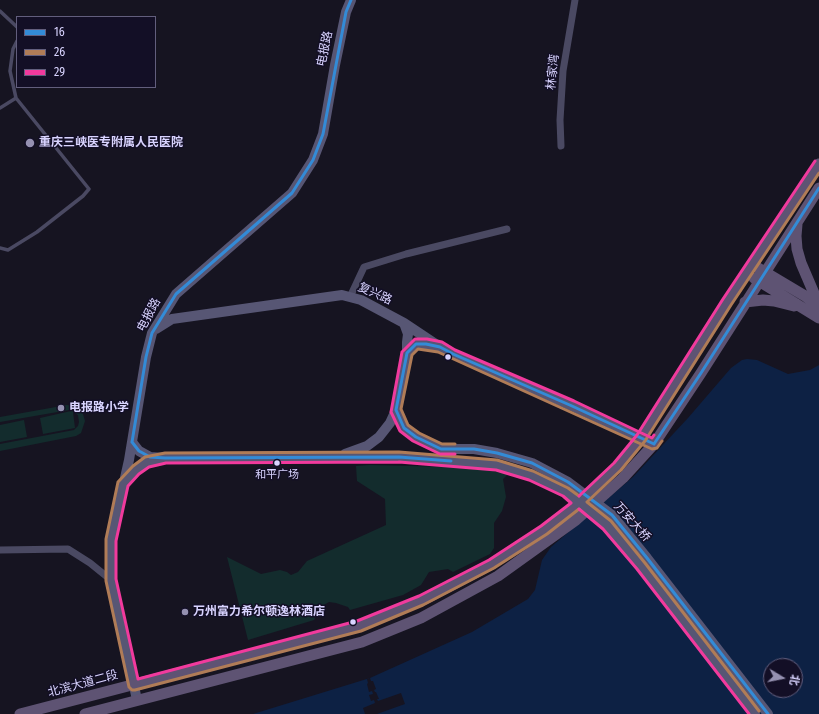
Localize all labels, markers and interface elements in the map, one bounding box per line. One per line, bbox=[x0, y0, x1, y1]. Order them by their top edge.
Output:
legend bbox=[16, 16, 156, 88]
text: 16 bbox=[54, 25, 65, 39]
street label: 电报路 bbox=[314, 30, 336, 68]
text: 26 bbox=[54, 45, 65, 59]
street label: 林家湾 bbox=[544, 53, 562, 91]
text: 29 bbox=[54, 65, 65, 79]
place label: 重庆三峡医专附属人民医院 bbox=[39, 136, 183, 150]
marker: 重庆三峡医专附属人民医院 bbox=[24, 137, 36, 149]
street label: 复兴路 bbox=[356, 280, 394, 308]
street label: 电报路 bbox=[134, 296, 164, 334]
unlabelled marker bbox=[443, 352, 453, 362]
place label: 电报路小学 bbox=[69, 401, 129, 415]
marker: 电报路小学 bbox=[56, 403, 66, 413]
marker: 和平广场 bbox=[272, 458, 282, 468]
place label: 和平广场 bbox=[255, 468, 299, 482]
street label: 万安大桥 bbox=[611, 499, 653, 545]
place label: 万州富力希尔顿逸林酒店 bbox=[193, 605, 325, 619]
marker: 万州富力希尔顿逸林酒店 bbox=[180, 607, 190, 617]
unlabelled marker bbox=[348, 617, 358, 627]
north arrow bbox=[763, 658, 803, 698]
street label: 北滨大道二段 bbox=[46, 668, 120, 700]
text: 北 bbox=[787, 673, 802, 687]

